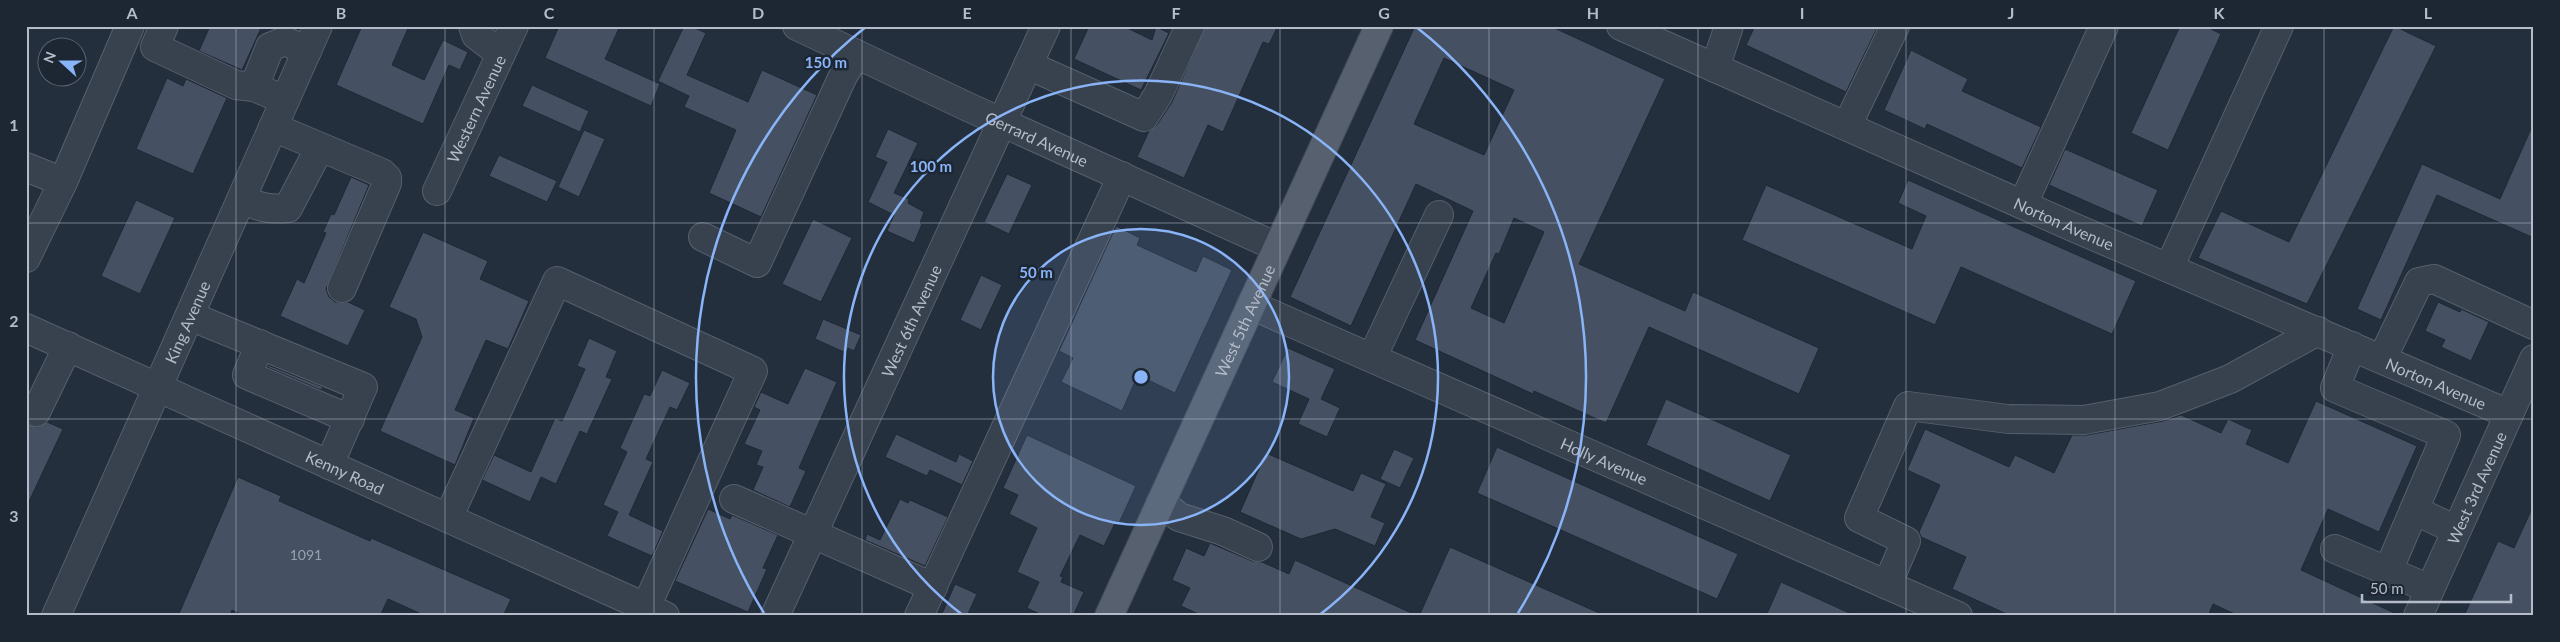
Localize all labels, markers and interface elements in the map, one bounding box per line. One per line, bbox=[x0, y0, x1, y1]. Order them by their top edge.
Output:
text: A bbox=[125, 3, 138, 22]
text: B bbox=[336, 3, 346, 22]
text: C bbox=[544, 3, 555, 22]
text: D bbox=[752, 3, 764, 22]
text: E bbox=[962, 3, 972, 22]
text: F bbox=[1171, 3, 1181, 22]
text: G bbox=[1378, 3, 1390, 22]
text: H bbox=[1587, 3, 1599, 22]
text: I bbox=[1800, 3, 1804, 22]
text: J bbox=[2008, 3, 2014, 22]
text: K bbox=[2214, 3, 2226, 22]
text: L bbox=[2424, 3, 2433, 22]
north arrow bbox=[38, 38, 88, 88]
text: N bbox=[40, 49, 59, 65]
street label: Western Avenue bbox=[442, 52, 509, 165]
text: 150 m bbox=[805, 53, 847, 71]
street label: Gerrard Avenue bbox=[983, 107, 1091, 170]
text: 1 bbox=[9, 115, 19, 134]
text: 100 m bbox=[910, 157, 952, 175]
street label: Norton Avenue bbox=[2011, 193, 2117, 253]
street label: West 5th Avenue bbox=[1210, 261, 1278, 380]
street label: West 6th Avenue bbox=[877, 262, 945, 380]
text: 50 m bbox=[1019, 263, 1053, 281]
street label: King Avenue bbox=[160, 278, 213, 366]
text: 2 bbox=[9, 311, 19, 330]
street label: Norton Avenue bbox=[2383, 353, 2489, 413]
centre of rings bbox=[1132, 368, 1150, 386]
street label: West 3rd Avenue bbox=[2442, 428, 2510, 547]
street label: Holly Avenue bbox=[1558, 433, 1651, 488]
street label: Kenny Road bbox=[303, 446, 387, 498]
text: 3 bbox=[9, 506, 19, 525]
house number: 1091 bbox=[290, 546, 322, 563]
scale bar bbox=[2362, 572, 2511, 604]
text: 50 m bbox=[2370, 579, 2404, 597]

